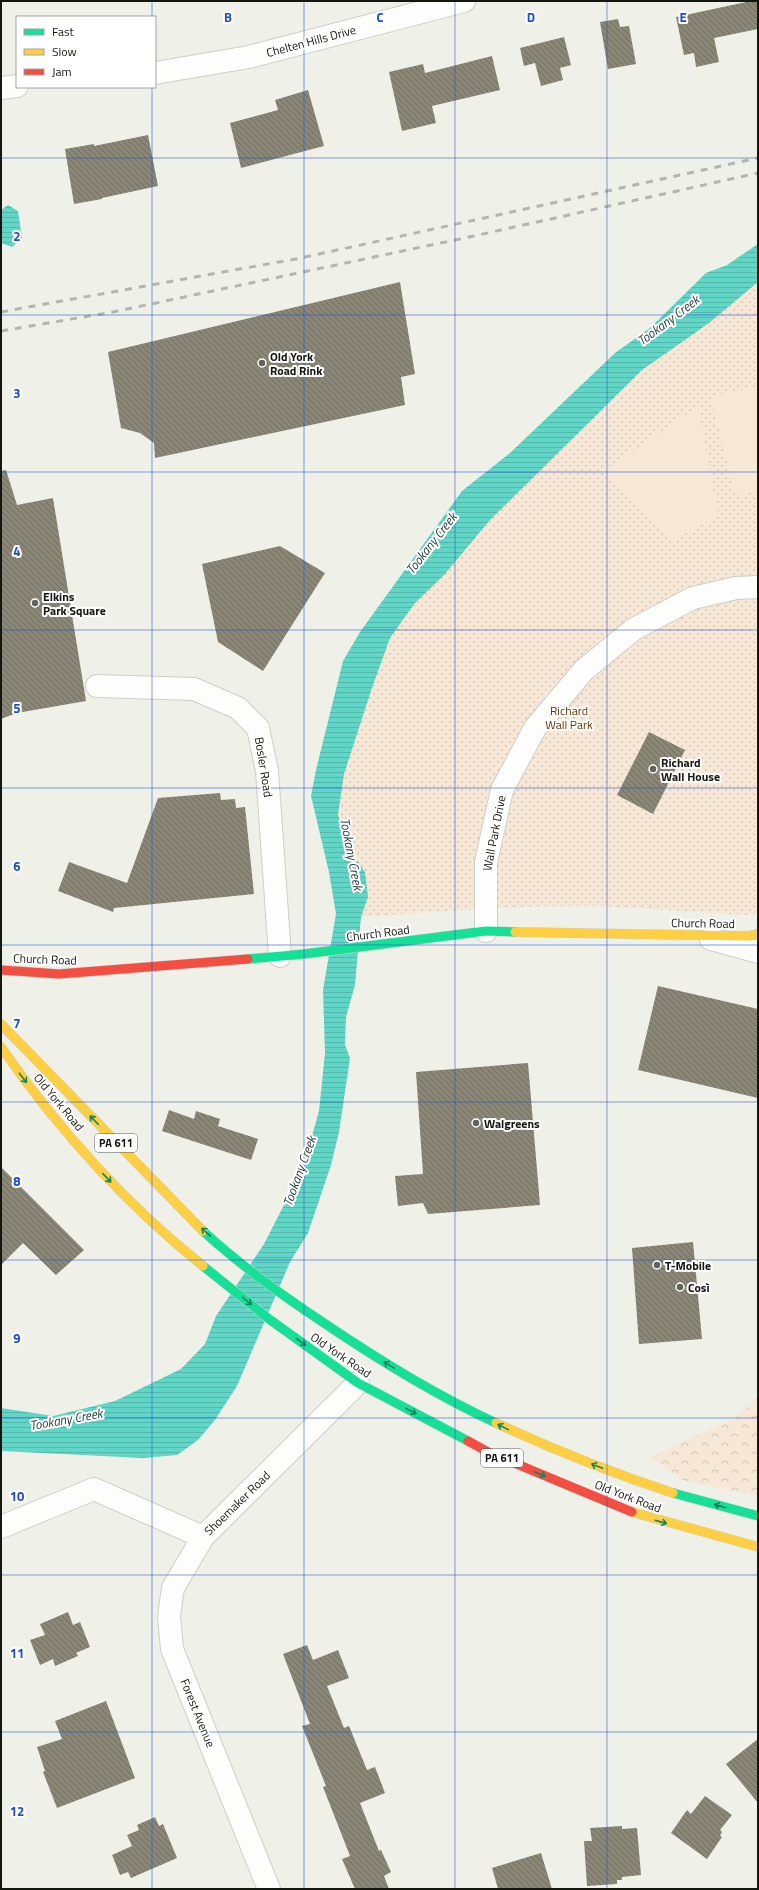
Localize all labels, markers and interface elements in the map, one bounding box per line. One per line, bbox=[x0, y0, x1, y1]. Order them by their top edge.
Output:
text: B bbox=[224, 7, 232, 27]
text: C bbox=[376, 7, 384, 27]
text: D bbox=[527, 7, 535, 27]
text: E bbox=[679, 7, 687, 27]
legend bbox=[16, 16, 156, 88]
street label: Chelten Hills Drive bbox=[264, 20, 358, 62]
text: Fast bbox=[52, 22, 75, 41]
text: Slow bbox=[52, 42, 77, 61]
text: Jam bbox=[52, 62, 72, 81]
text: 2 bbox=[13, 226, 21, 246]
water label: Tookany Creek bbox=[633, 289, 705, 350]
place label: Old York Road Rink bbox=[270, 347, 323, 380]
marker: Old York Road Rink bbox=[257, 358, 267, 368]
text: 3 bbox=[13, 383, 21, 403]
water label: Tookany Creek bbox=[401, 506, 463, 578]
text: 4 bbox=[13, 541, 21, 561]
place label: Elkins Park Square bbox=[43, 587, 106, 620]
marker: Elkins Park Square bbox=[30, 598, 40, 608]
text: 5 bbox=[13, 698, 21, 718]
park label: Richard Wall Park bbox=[545, 701, 593, 734]
street label: Bosler Road bbox=[250, 735, 278, 799]
place label: Richard Wall House bbox=[661, 753, 720, 786]
marker: Richard Wall House bbox=[648, 764, 658, 774]
street label: Wall Park Drive bbox=[477, 794, 511, 872]
water label: Tookany Creek bbox=[335, 816, 369, 894]
text: 6 bbox=[13, 856, 21, 876]
street label: Church Road bbox=[671, 913, 735, 933]
street label: Church Road bbox=[345, 920, 411, 946]
street label: Church Road bbox=[13, 948, 77, 970]
text: 7 bbox=[13, 1013, 21, 1033]
street label: Old York Road bbox=[29, 1069, 89, 1135]
one-way arrow bbox=[19, 1073, 28, 1084]
place label: Walgreens bbox=[484, 1114, 540, 1133]
one-way arrow bbox=[89, 1115, 99, 1125]
marker: Walgreens bbox=[471, 1118, 481, 1128]
water label: Tookany Creek bbox=[277, 1131, 322, 1209]
road number: PA 611 bbox=[95, 1134, 137, 1152]
text: 8 bbox=[13, 1171, 21, 1191]
one-way arrow bbox=[102, 1173, 112, 1183]
one-way arrow bbox=[201, 1227, 211, 1237]
place label: T-Mobile bbox=[665, 1256, 711, 1275]
marker: T-Mobile bbox=[652, 1260, 662, 1270]
place label: Così bbox=[688, 1278, 710, 1297]
marker: Così bbox=[675, 1282, 685, 1292]
one-way arrow bbox=[242, 1297, 252, 1306]
text: 9 bbox=[13, 1328, 21, 1348]
street label: Old York Road bbox=[307, 1328, 375, 1382]
one-way arrow bbox=[295, 1338, 306, 1346]
one-way arrow bbox=[384, 1361, 395, 1369]
water label: Tookany Creek bbox=[28, 1402, 106, 1435]
one-way arrow bbox=[405, 1407, 417, 1415]
one-way arrow bbox=[497, 1423, 509, 1430]
road number: PA 611 bbox=[481, 1449, 523, 1467]
one-way arrow bbox=[591, 1462, 603, 1470]
street label: Shoemaker Road bbox=[200, 1466, 274, 1540]
one-way arrow bbox=[534, 1471, 546, 1478]
street label: Old York Road bbox=[592, 1475, 664, 1517]
text: 10 bbox=[10, 1486, 24, 1506]
one-way arrow bbox=[714, 1502, 727, 1509]
one-way arrow bbox=[654, 1518, 667, 1526]
text: 11 bbox=[10, 1643, 24, 1663]
street label: Forest Avenue bbox=[176, 1676, 220, 1750]
text: 12 bbox=[10, 1801, 24, 1821]

